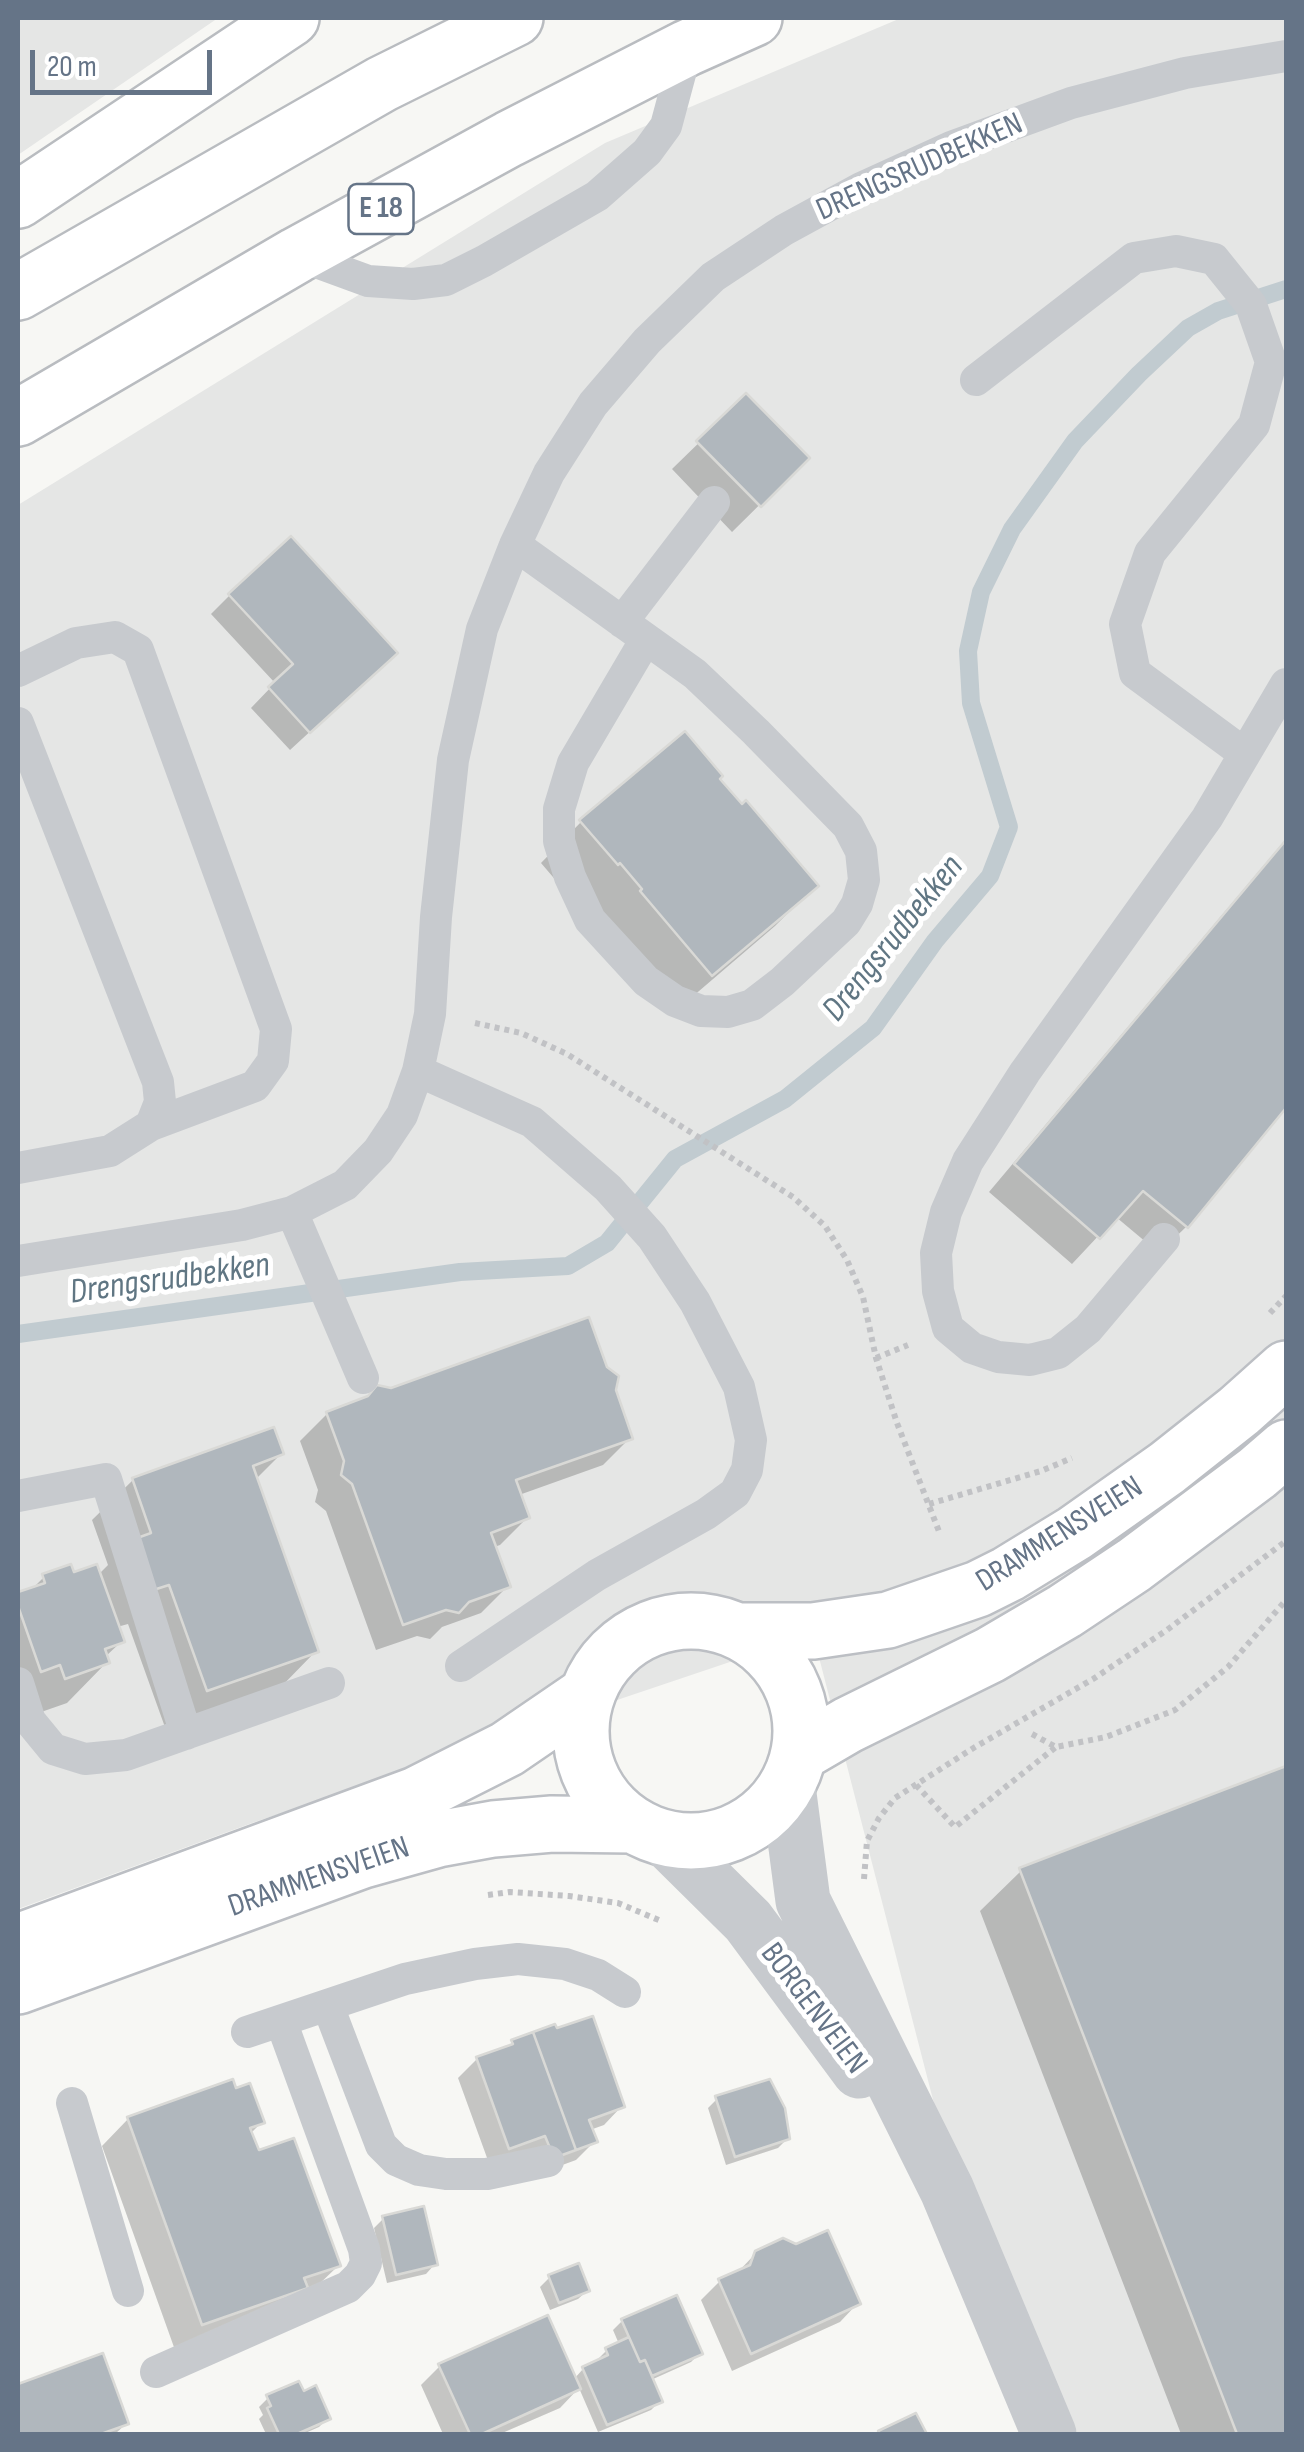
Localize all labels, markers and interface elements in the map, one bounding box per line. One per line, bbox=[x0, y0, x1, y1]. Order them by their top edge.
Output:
scale bar bbox=[35, 30, 218, 92]
text: 20 m bbox=[47, 49, 97, 85]
street label: DRENGSRUDBEKKEN bbox=[811, 105, 1029, 231]
road number: E 18 bbox=[348, 184, 414, 234]
water label: Drengsrudbekken bbox=[814, 848, 974, 1030]
water label: Drengsrudbekken bbox=[67, 1245, 273, 1315]
street label: DRAMMENSVEIEN bbox=[970, 1469, 1150, 1601]
street label: DRAMMENSVEIEN bbox=[224, 1829, 414, 1927]
street label: BORGENVEIEN bbox=[751, 1936, 875, 2082]

